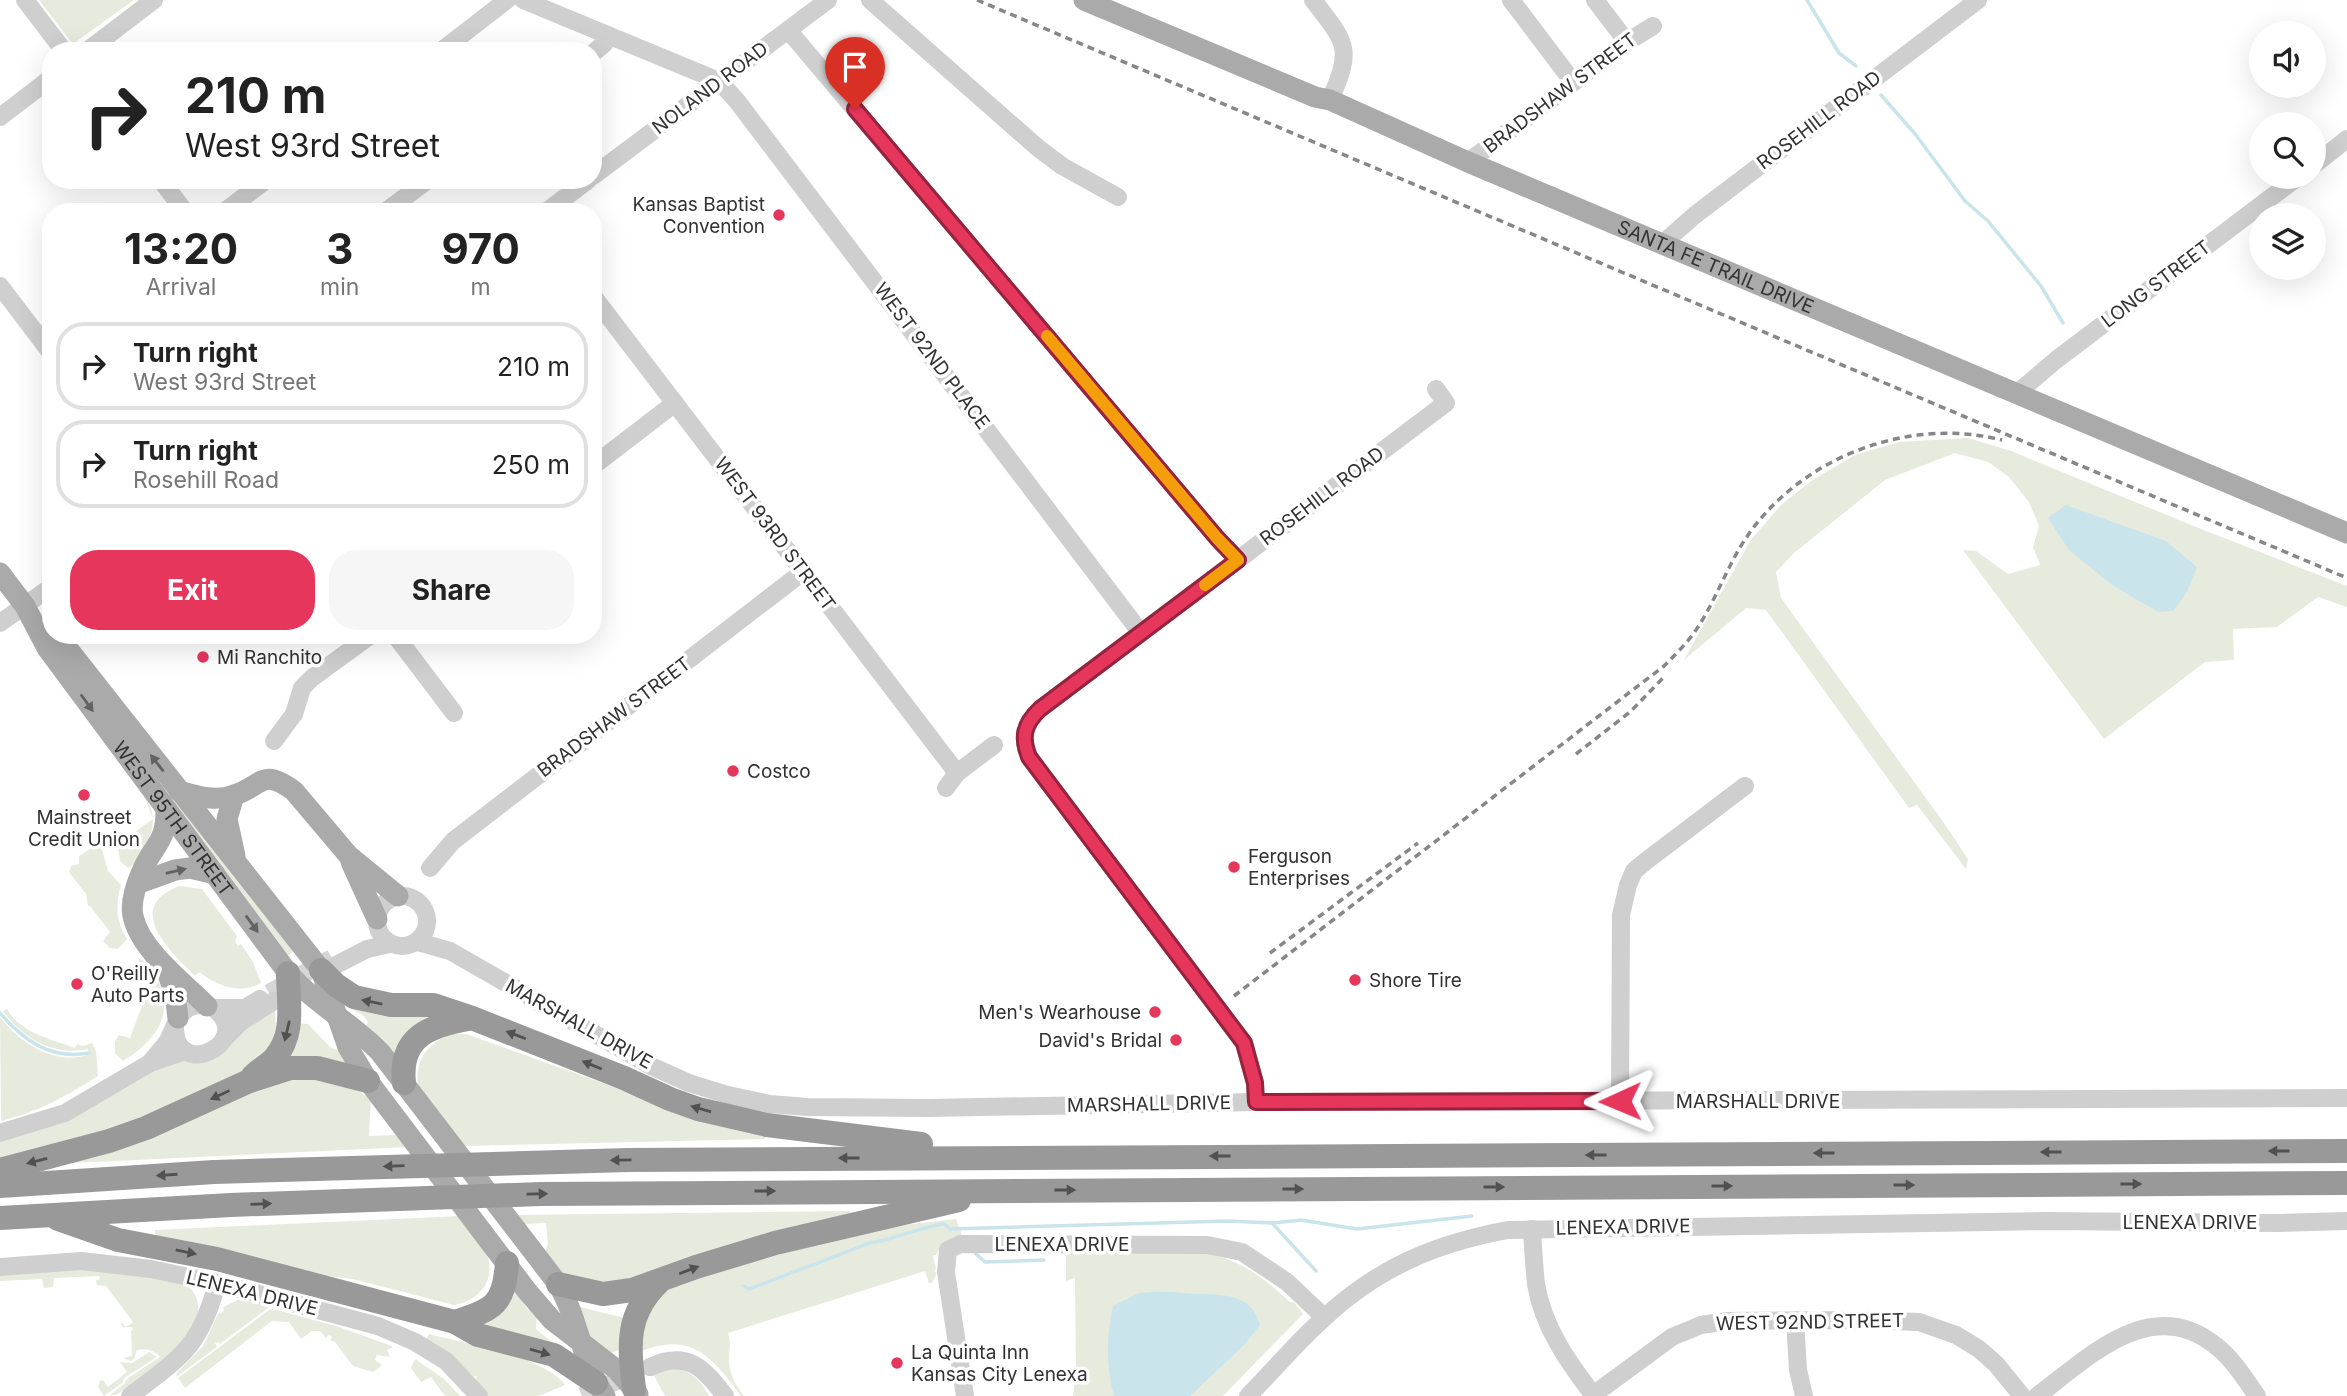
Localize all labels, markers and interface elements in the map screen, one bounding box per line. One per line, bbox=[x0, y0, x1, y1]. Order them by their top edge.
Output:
map controls bbox=[2249, 21, 2326, 280]
button: sound bbox=[2249, 21, 2326, 98]
street label: BRADSHAW STREET bbox=[1479, 28, 1641, 158]
street label: NOLAND ROAD bbox=[648, 37, 772, 139]
pin bbox=[825, 37, 885, 109]
icon: arrive bbox=[836, 48, 874, 86]
text: 210 m bbox=[185, 66, 326, 125]
street label: ROSEHILL ROAD bbox=[1752, 66, 1886, 174]
icon: right bbox=[70, 70, 161, 161]
button: search bbox=[2249, 112, 2326, 189]
text: West 93rd Street bbox=[185, 126, 440, 165]
place label: Kansas Baptist Convention bbox=[632, 193, 765, 238]
button: layers bbox=[2249, 203, 2326, 280]
marker: Kansas Baptist Convention bbox=[771, 207, 787, 223]
street label: SANTA FE TRAIL DRIVE bbox=[1614, 215, 1817, 318]
text: 13:20 bbox=[124, 223, 238, 274]
text: 3 bbox=[326, 223, 353, 274]
text: 970 bbox=[441, 223, 520, 274]
street label: LONG STREET bbox=[2097, 236, 2215, 332]
text: Arrival bbox=[146, 273, 216, 301]
text: min bbox=[320, 273, 359, 301]
text: m bbox=[471, 273, 491, 301]
street label: WEST 92ND PLACE bbox=[869, 278, 995, 434]
text: Turn right bbox=[133, 337, 258, 368]
icon: right bbox=[74, 347, 112, 385]
text: 210 m bbox=[497, 351, 570, 382]
text: West 93rd Street bbox=[133, 368, 316, 396]
text: Turn right bbox=[133, 435, 258, 466]
street label: ROSEHILL ROAD bbox=[1255, 442, 1389, 550]
icon: right bbox=[74, 445, 112, 483]
text: 250 m bbox=[492, 449, 570, 480]
street label: WEST 93RD STREET bbox=[710, 453, 840, 615]
text: Rosehill Road bbox=[133, 466, 279, 494]
button: Exit bbox=[70, 550, 315, 630]
button: Share bbox=[329, 550, 574, 630]
place label: Mi Ranchito bbox=[217, 646, 322, 669]
marker: Mi Ranchito bbox=[195, 649, 211, 665]
street label: BRADSHAW STREET bbox=[533, 652, 695, 782]
one-way arrow bbox=[80, 694, 94, 712]
street label: WEST 95TH STREET bbox=[108, 737, 238, 900]
one-way arrow bbox=[149, 754, 164, 772]
place label: Costco bbox=[747, 760, 811, 783]
marker: Costco bbox=[725, 763, 741, 779]
marker: Mainstreet Credit Union bbox=[76, 787, 92, 803]
place label: Mainstreet Credit Union bbox=[28, 806, 140, 851]
place label: Ferguson Enterprises bbox=[1248, 845, 1350, 890]
marker: Ferguson Enterprises bbox=[1226, 859, 1242, 875]
one-way arrow bbox=[166, 865, 188, 876]
one-way arrow bbox=[244, 914, 259, 932]
place label: O'Reilly Auto Parts bbox=[91, 962, 184, 1007]
place label: Shore Tire bbox=[1369, 969, 1462, 992]
marker: Shore Tire bbox=[1347, 972, 1363, 988]
street label: MARSHALL DRIVE bbox=[502, 974, 656, 1074]
marker: O'Reilly Auto Parts bbox=[69, 976, 85, 992]
one-way arrow bbox=[361, 996, 383, 1007]
place label: Men's Wearhouse bbox=[978, 1001, 1141, 1024]
marker: Men's Wearhouse bbox=[1147, 1004, 1163, 1020]
one-way arrow bbox=[281, 1020, 292, 1042]
place label: David's Bridal bbox=[1039, 1029, 1162, 1052]
one-way arrow bbox=[505, 1030, 526, 1041]
marker: David's Bridal bbox=[1168, 1032, 1184, 1048]
one-way arrow bbox=[581, 1060, 602, 1071]
position arrow bbox=[1583, 1064, 1657, 1138]
one-way arrow bbox=[210, 1089, 230, 1101]
street label: MARSHALL DRIVE bbox=[1676, 1090, 1840, 1113]
street label: MARSHALL DRIVE bbox=[1067, 1091, 1231, 1117]
one-way arrow bbox=[689, 1103, 711, 1114]
one-way arrow bbox=[2268, 1145, 2290, 1157]
one-way arrow bbox=[2040, 1146, 2062, 1158]
one-way arrow bbox=[1813, 1147, 1835, 1159]
one-way arrow bbox=[1585, 1149, 1607, 1161]
one-way arrow bbox=[1209, 1150, 1231, 1162]
one-way arrow bbox=[838, 1152, 860, 1164]
one-way arrow bbox=[610, 1154, 632, 1166]
one-way arrow bbox=[26, 1156, 48, 1167]
one-way arrow bbox=[383, 1160, 405, 1171]
one-way arrow bbox=[155, 1170, 177, 1181]
one-way arrow bbox=[2120, 1178, 2142, 1190]
one-way arrow bbox=[1893, 1179, 1915, 1191]
one-way arrow bbox=[1711, 1180, 1733, 1192]
one-way arrow bbox=[1483, 1181, 1505, 1193]
one-way arrow bbox=[1282, 1183, 1304, 1194]
one-way arrow bbox=[1054, 1184, 1076, 1196]
one-way arrow bbox=[754, 1185, 776, 1197]
one-way arrow bbox=[526, 1189, 548, 1200]
one-way arrow bbox=[250, 1198, 272, 1209]
street label: LENEXA DRIVE bbox=[2123, 1211, 2257, 1234]
street label: LENEXA DRIVE bbox=[1555, 1214, 1691, 1240]
street label: LENEXA DRIVE bbox=[995, 1233, 1129, 1256]
one-way arrow bbox=[175, 1247, 197, 1258]
one-way arrow bbox=[678, 1264, 699, 1275]
street label: LENEXA DRIVE bbox=[184, 1266, 320, 1320]
street label: WEST 92ND STREET bbox=[1716, 1309, 1904, 1335]
place label: La Quinta Inn Kansas City Lenexa bbox=[911, 1341, 1088, 1386]
one-way arrow bbox=[530, 1347, 551, 1357]
marker: La Quinta Inn Kansas City Lenexa bbox=[889, 1355, 905, 1371]

